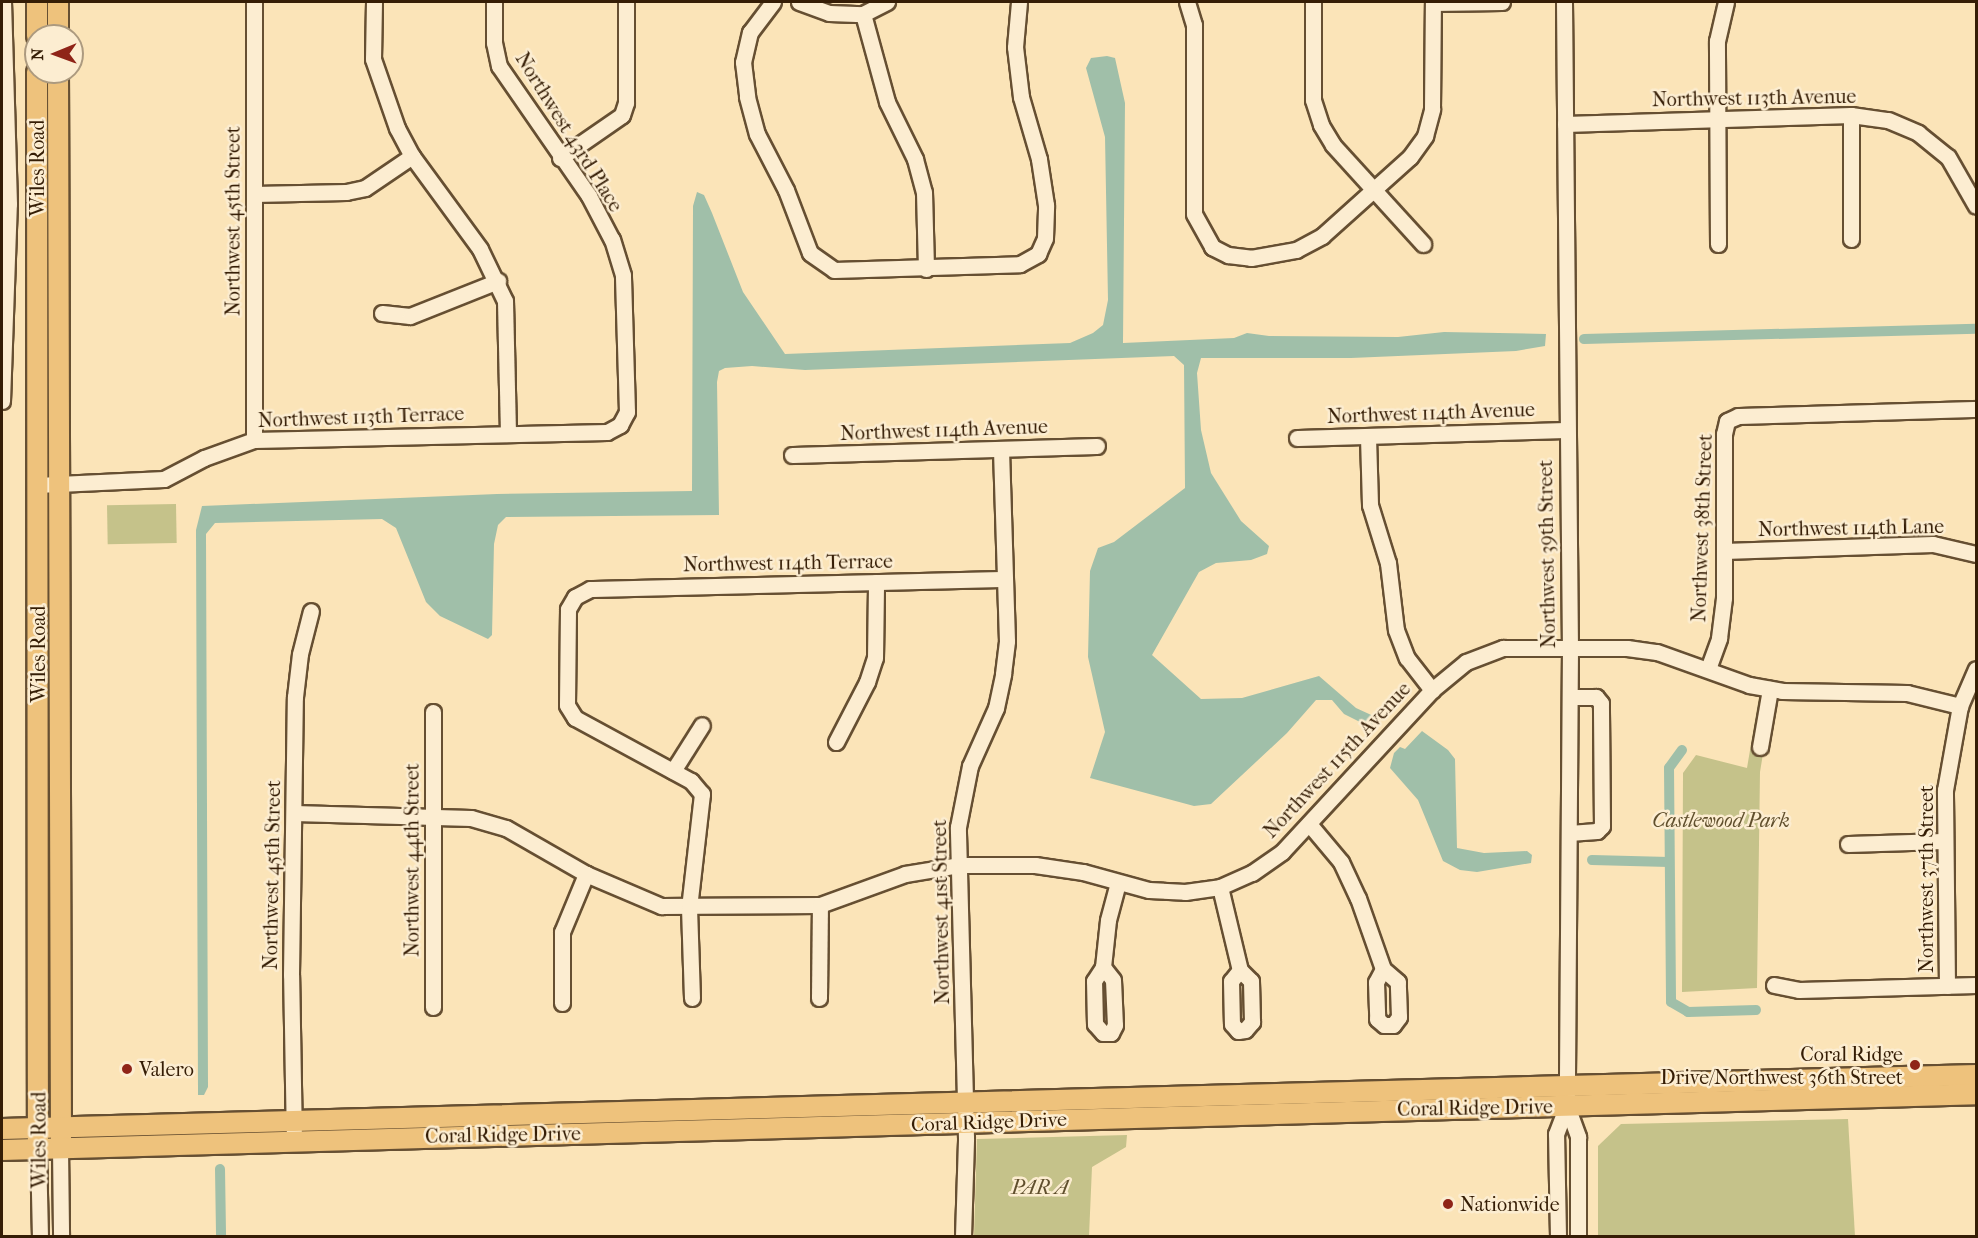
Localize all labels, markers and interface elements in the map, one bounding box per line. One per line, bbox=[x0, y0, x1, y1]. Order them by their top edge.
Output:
north arrow bbox=[24, 24, 84, 84]
text: N bbox=[28, 48, 47, 61]
street label: Northwest 43rd Place bbox=[510, 48, 628, 216]
street label: Northwest 113th Avenue bbox=[1652, 84, 1856, 112]
street label: Wiles Road bbox=[25, 120, 49, 216]
street label: Northwest 45th Street bbox=[221, 126, 245, 316]
street label: Northwest 114th Avenue bbox=[1327, 397, 1535, 429]
street label: Northwest 113th Terrace bbox=[257, 401, 465, 433]
street label: Northwest 114th Avenue bbox=[840, 414, 1048, 446]
street label: Northwest 38th Street bbox=[1687, 434, 1717, 622]
street label: Northwest 39th Street bbox=[1533, 459, 1561, 649]
street label: Northwest 114th Lane bbox=[1758, 514, 1944, 542]
street label: Northwest 114th Terrace bbox=[683, 549, 893, 577]
street label: Wiles Road bbox=[26, 606, 50, 702]
street label: Northwest 115th Avenue bbox=[1258, 677, 1416, 843]
street label: Northwest 44th Street bbox=[400, 763, 424, 957]
street label: Northwest 45th Street bbox=[258, 780, 286, 970]
street label: Northwest 37th Street bbox=[1914, 785, 1938, 973]
park label: Castlewood Park bbox=[1652, 808, 1790, 832]
street label: Northwest 41st Street bbox=[927, 819, 955, 1005]
place label: Coral Ridge Drive/Northwest 36th Street bbox=[1660, 1042, 1903, 1089]
place label: Valero bbox=[139, 1057, 194, 1081]
marker: Coral Ridge Drive/Northwest 36th Street bbox=[1908, 1058, 1922, 1072]
marker: Valero bbox=[120, 1062, 134, 1076]
street label: Wiles Road bbox=[27, 1092, 51, 1188]
street label: Coral Ridge Drive bbox=[1397, 1095, 1553, 1121]
street label: Coral Ridge Drive bbox=[911, 1107, 1067, 1137]
street label: Coral Ridge Drive bbox=[425, 1122, 581, 1148]
park label: PAR A bbox=[1011, 1175, 1069, 1199]
place label: Nationwide bbox=[1460, 1192, 1560, 1216]
marker: Nationwide bbox=[1441, 1197, 1455, 1211]

